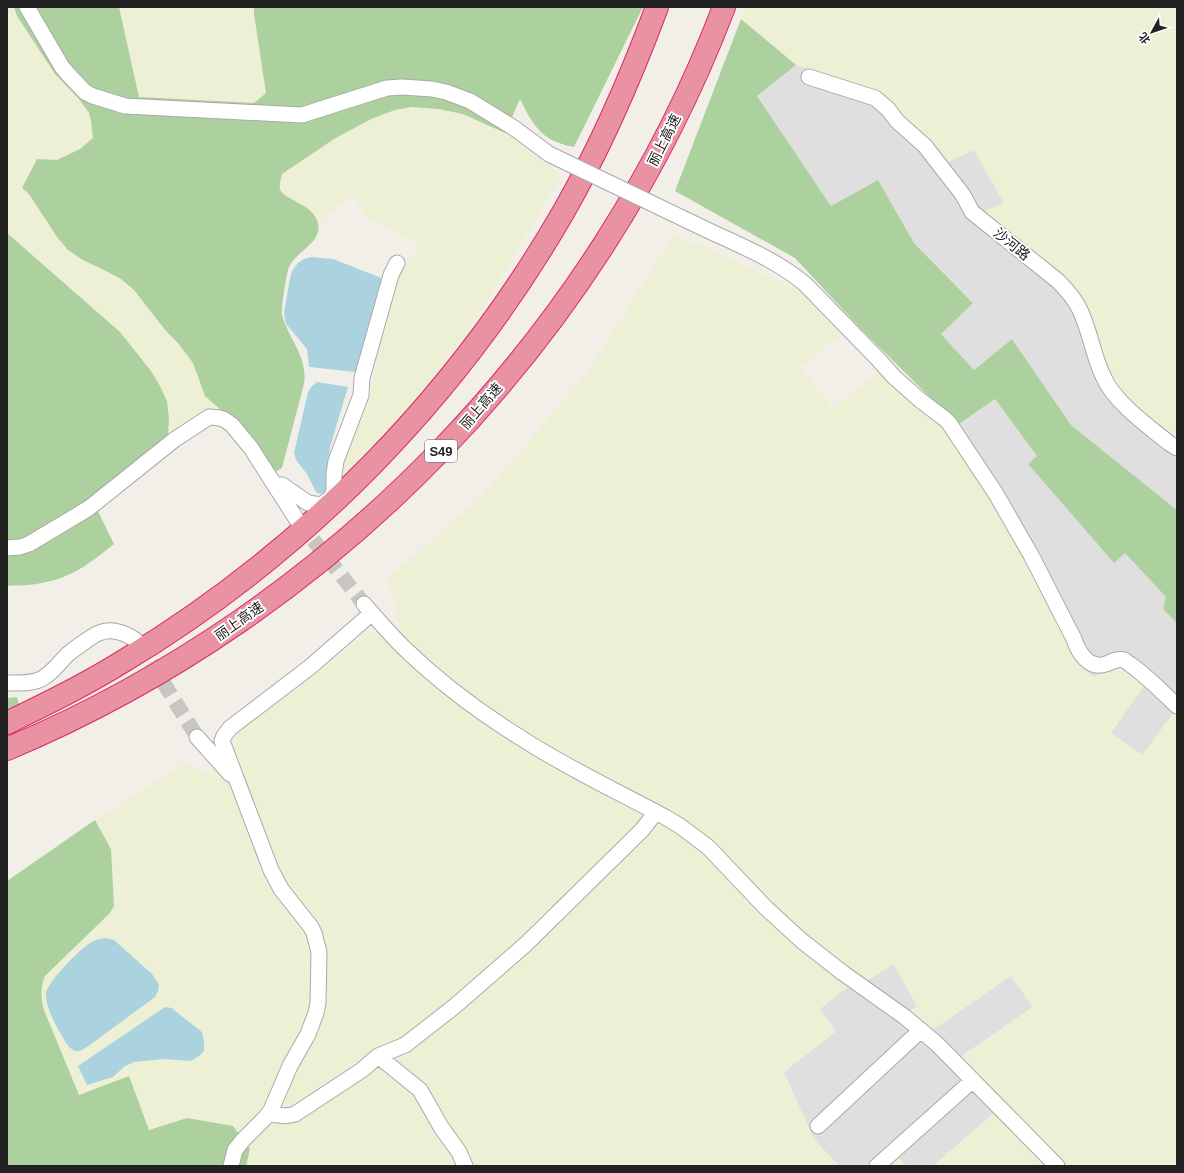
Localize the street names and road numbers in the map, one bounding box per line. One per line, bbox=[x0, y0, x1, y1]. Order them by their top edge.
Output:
street label: 丽上高速 bbox=[644, 111, 684, 169]
street label: 沙河路 bbox=[991, 225, 1033, 263]
street label: 丽上高速 bbox=[457, 380, 505, 432]
road number: S49 bbox=[425, 440, 457, 462]
street label: 丽上高速 bbox=[211, 598, 267, 644]

